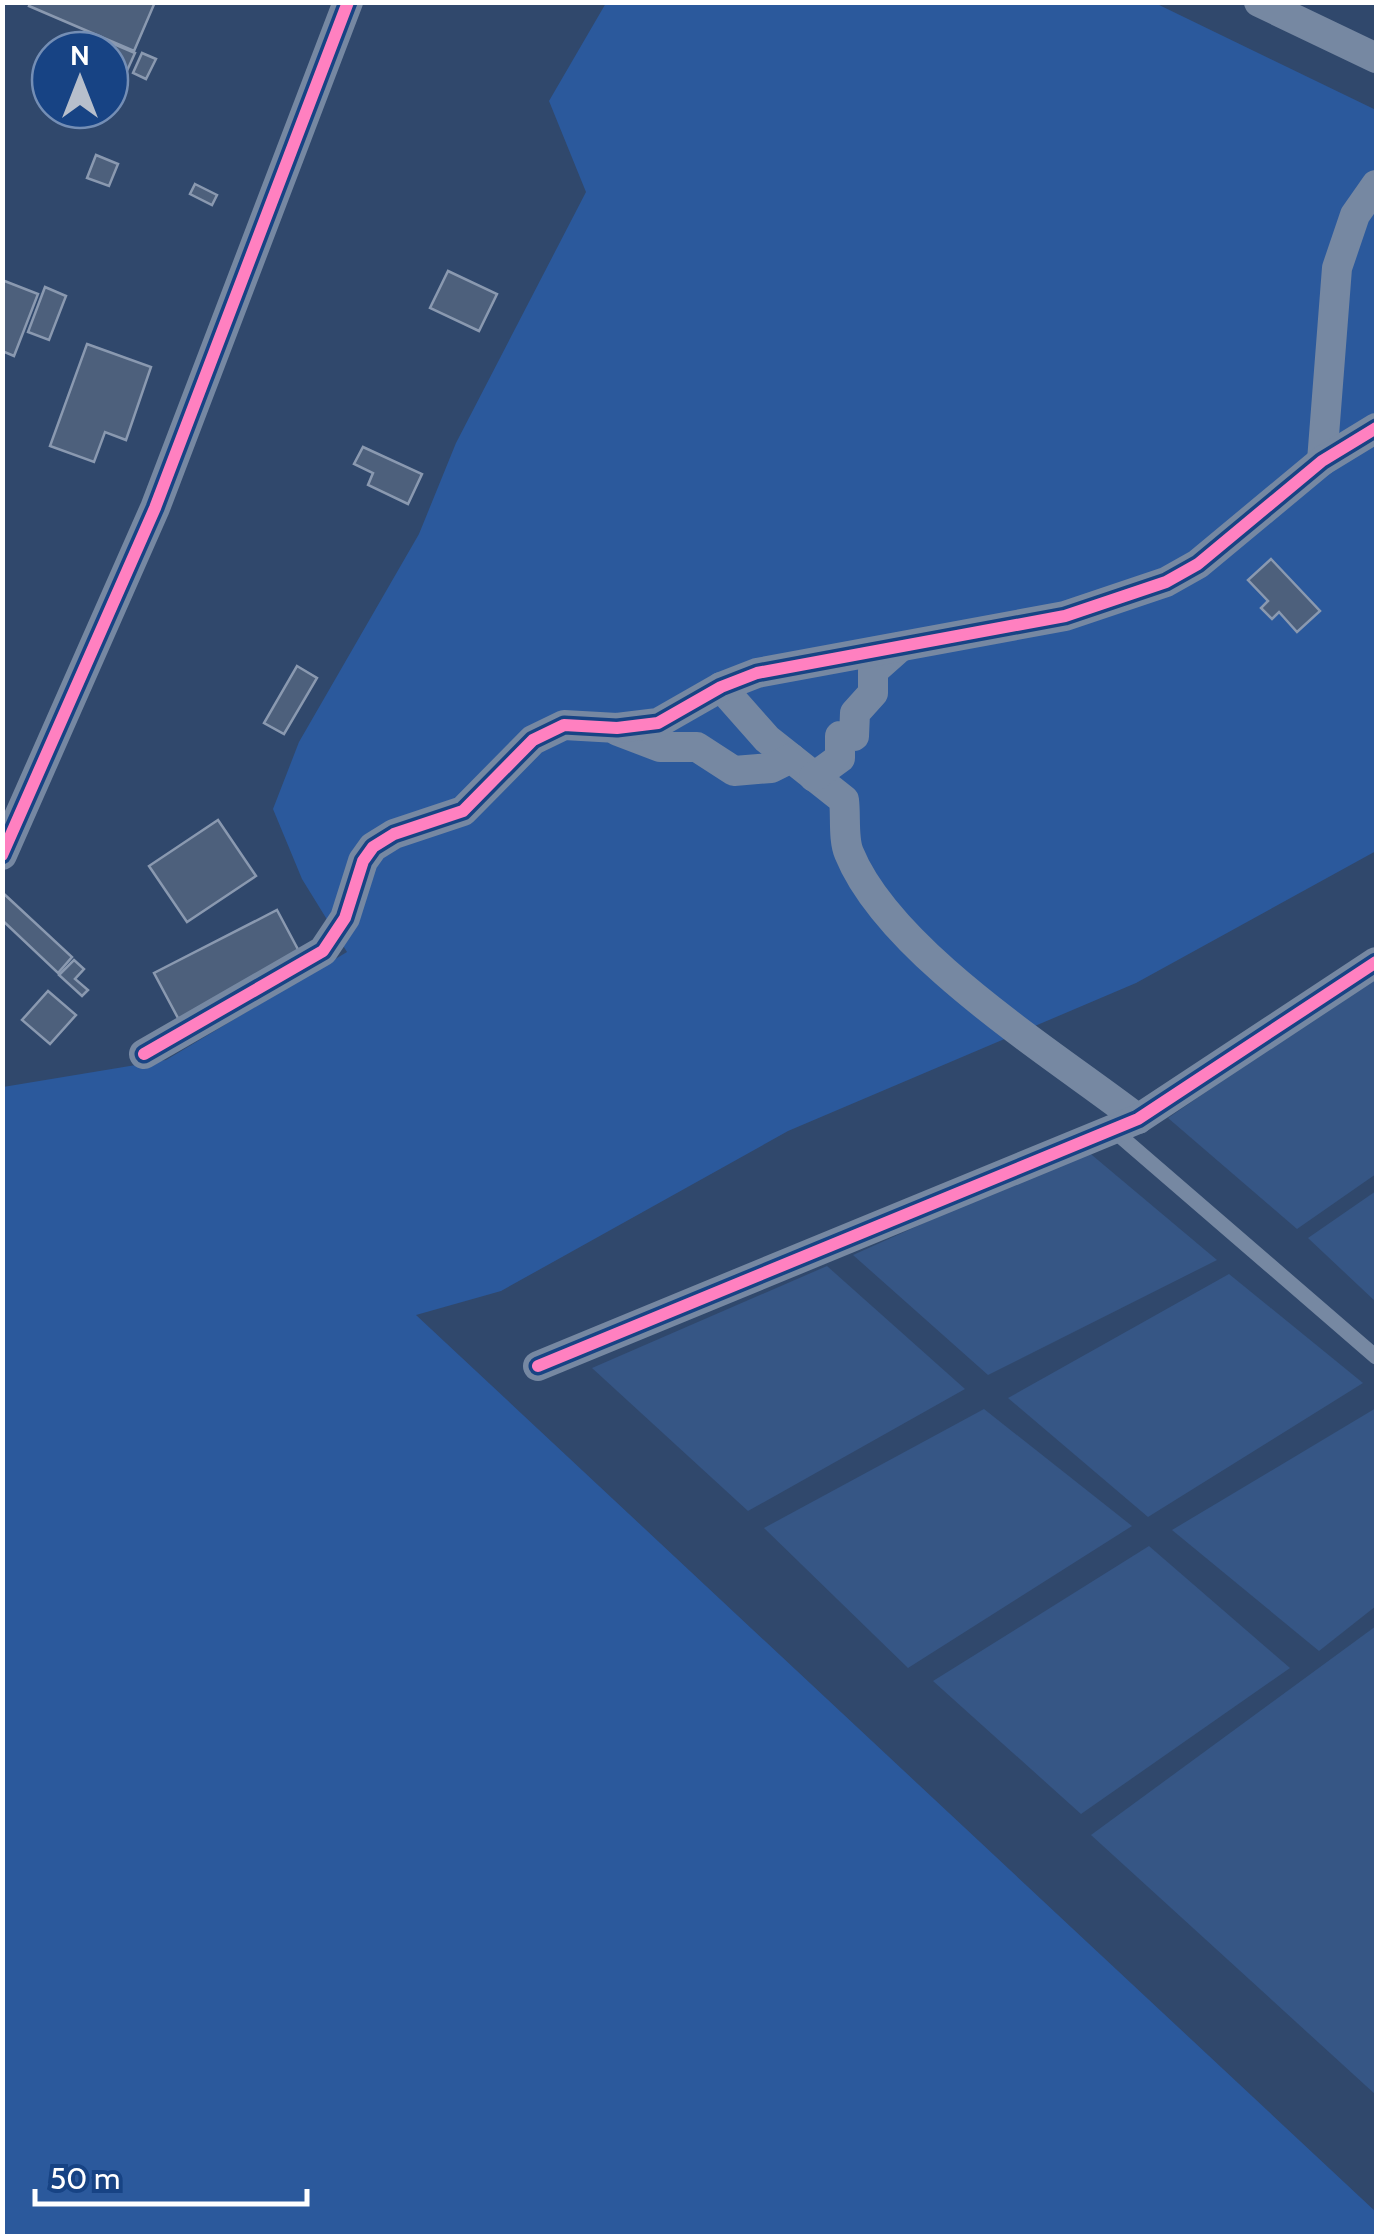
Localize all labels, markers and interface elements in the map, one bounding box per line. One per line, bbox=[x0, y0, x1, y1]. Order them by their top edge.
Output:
north arrow bbox=[30, 30, 130, 130]
text: N bbox=[70, 38, 90, 72]
scale bar bbox=[35, 2144, 308, 2206]
text: 50 m bbox=[50, 2160, 120, 2197]

